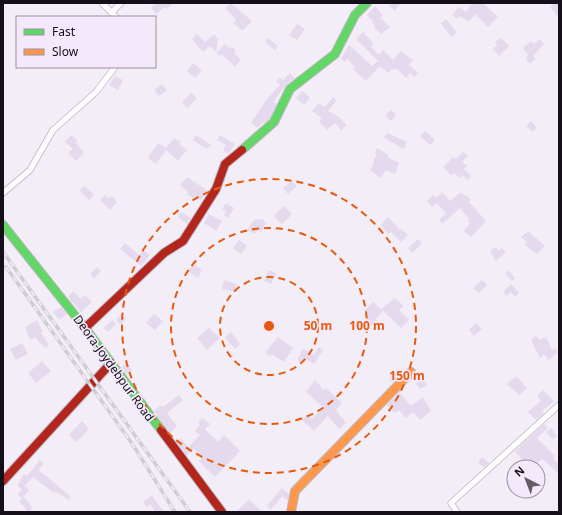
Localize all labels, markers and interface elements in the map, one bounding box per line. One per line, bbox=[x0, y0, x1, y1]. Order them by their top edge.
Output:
legend bbox=[16, 16, 156, 68]
text: Fast bbox=[52, 23, 76, 40]
text: Slow bbox=[52, 43, 79, 60]
street label: Deora-Joydebpur Road bbox=[70, 311, 158, 425]
text: 50 m bbox=[304, 317, 332, 334]
text: 100 m bbox=[349, 317, 385, 334]
centre of rings bbox=[262, 319, 276, 333]
text: 150 m bbox=[389, 367, 425, 384]
north arrow bbox=[506, 459, 546, 499]
text: N bbox=[511, 463, 527, 480]

